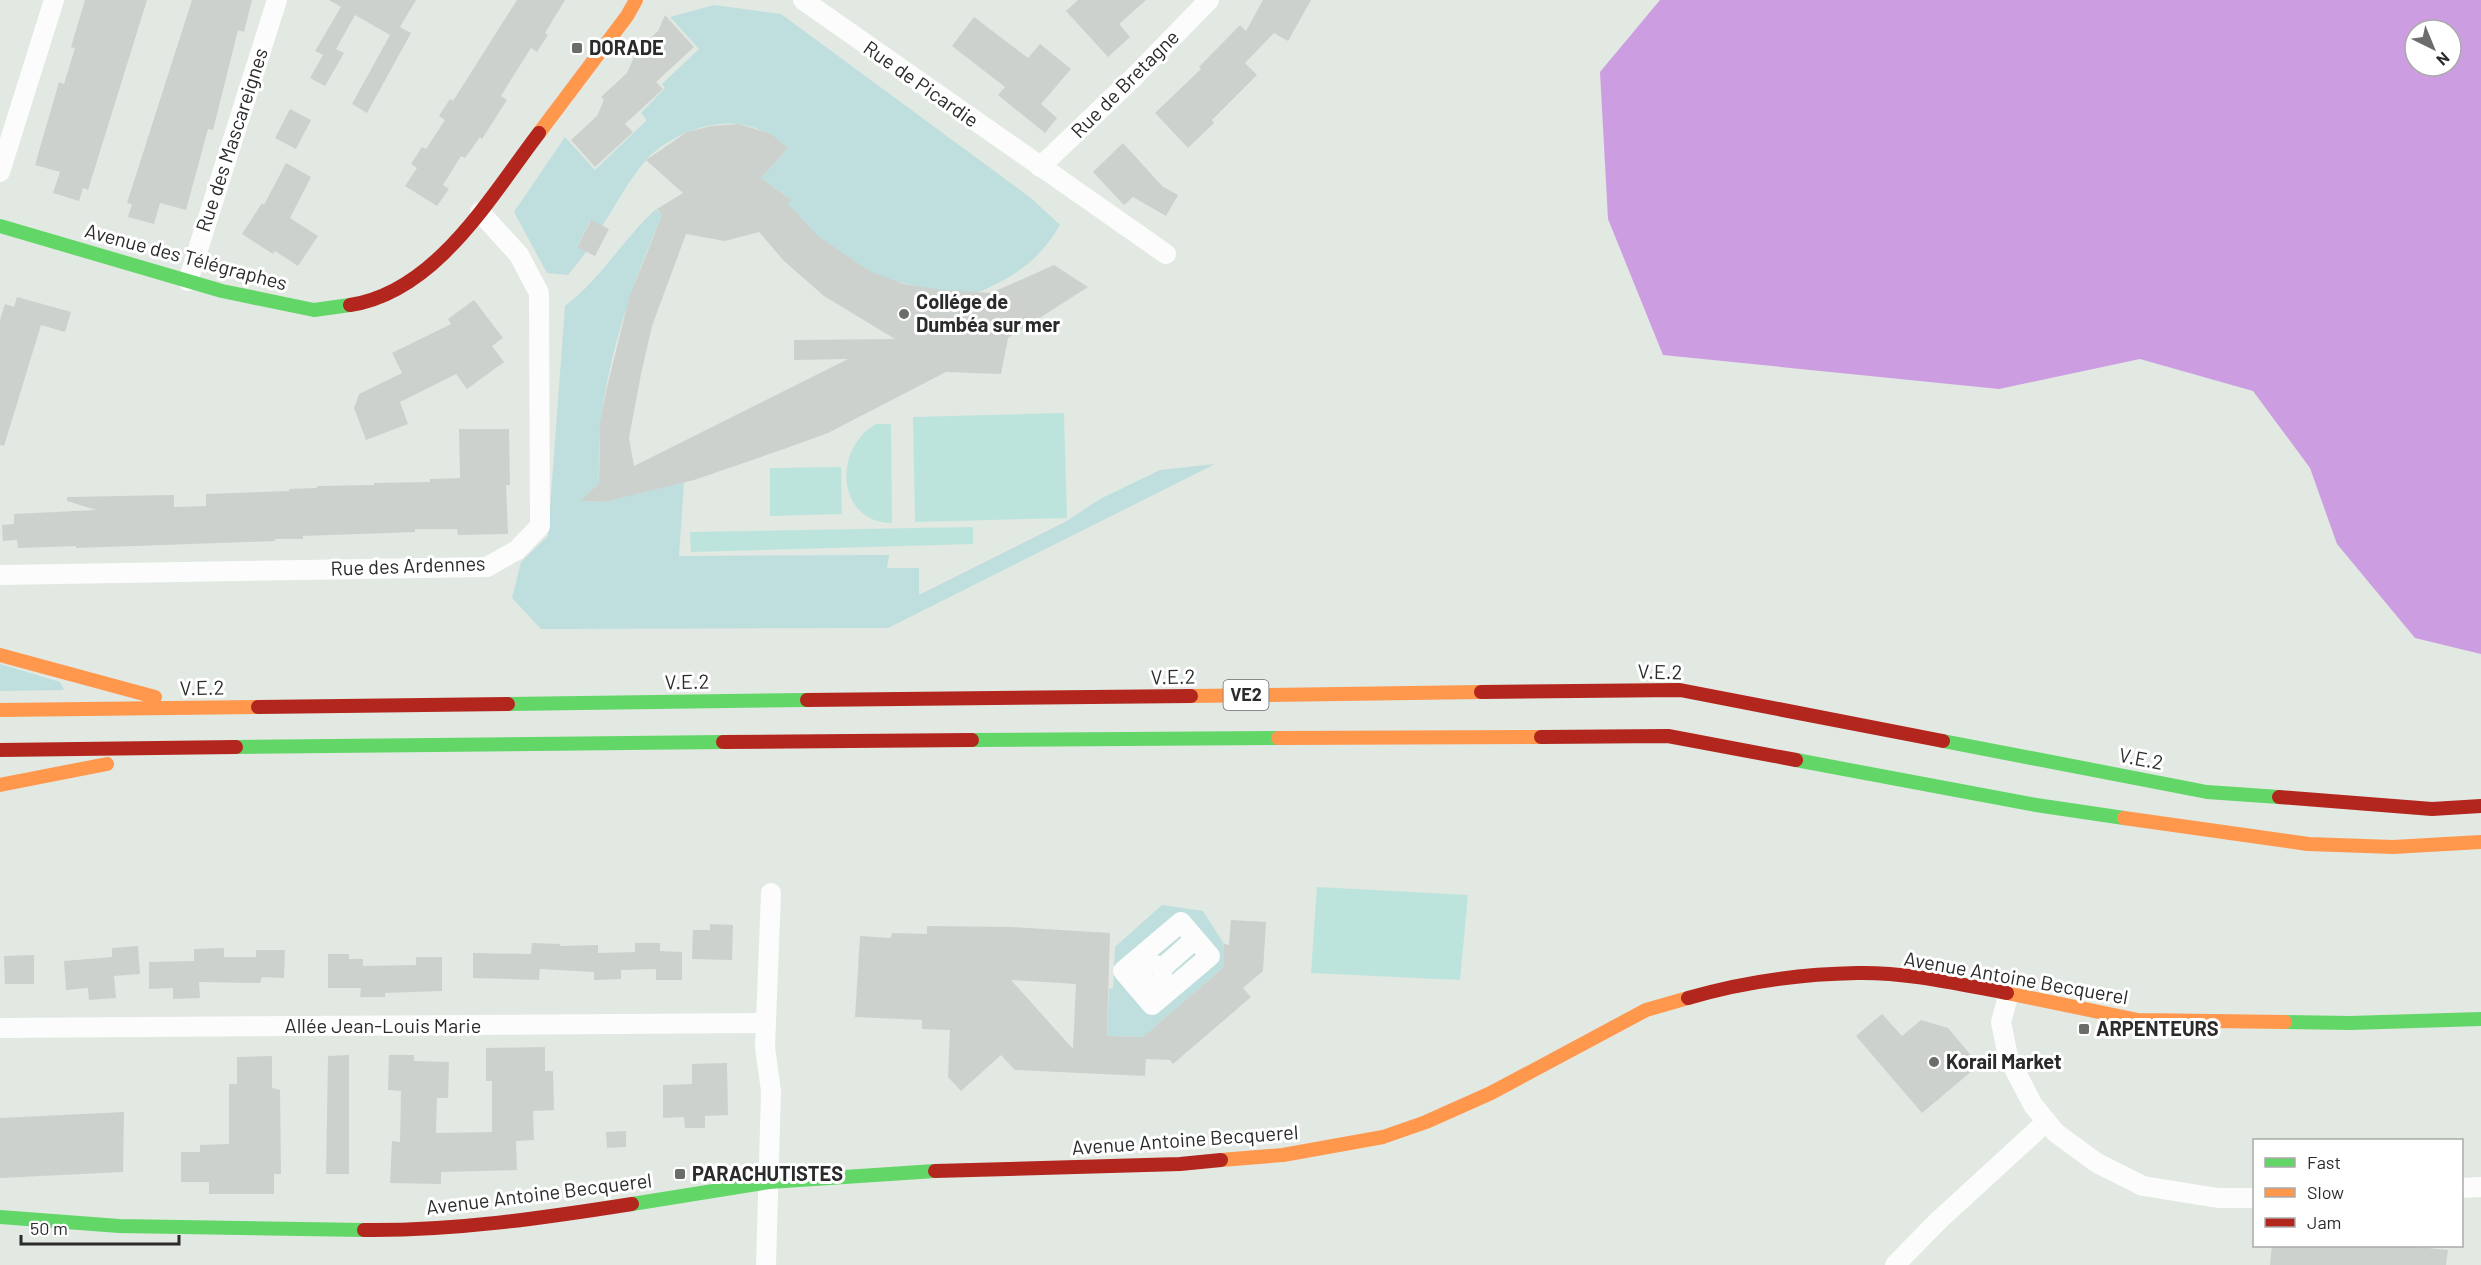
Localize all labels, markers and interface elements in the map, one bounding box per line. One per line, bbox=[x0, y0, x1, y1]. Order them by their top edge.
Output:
north arrow bbox=[2403, 18, 2463, 78]
street label: Rue de Bretagne bbox=[1065, 24, 1183, 142]
place label: DORADE bbox=[589, 35, 664, 59]
street label: Rue de Picardie bbox=[860, 35, 984, 132]
marker: DORADE bbox=[570, 41, 584, 55]
street label: Rue des Mascareignes bbox=[190, 45, 272, 235]
text: N bbox=[2433, 49, 2454, 70]
street label: Avenue des Télégraphes bbox=[83, 217, 290, 295]
place label: Collége de Dumbéa sur mer bbox=[916, 289, 1061, 336]
marker: Collége de Dumbéa sur mer bbox=[897, 307, 911, 321]
street label: Rue des Ardennes bbox=[330, 550, 486, 580]
street label: V.E.2 bbox=[1638, 659, 1682, 683]
street label: V.E.2 bbox=[1151, 664, 1195, 688]
street label: V.E.2 bbox=[665, 669, 709, 693]
street label: V.E.2 bbox=[180, 675, 224, 699]
road number: VE2 bbox=[1224, 680, 1268, 710]
street label: V.E.2 bbox=[2117, 742, 2165, 774]
street label: Avenue Antoine Becquerel bbox=[1902, 945, 2130, 1009]
street label: Allée Jean-Louis Marie bbox=[285, 1013, 481, 1037]
place label: ARPENTEURS bbox=[2096, 1016, 2219, 1040]
marker: ARPENTEURS bbox=[2077, 1022, 2091, 1036]
place label: Korail Market bbox=[1946, 1049, 2062, 1073]
marker: Korail Market bbox=[1927, 1055, 1941, 1069]
street label: Avenue Antoine Becquerel bbox=[1071, 1119, 1299, 1159]
legend bbox=[2253, 1139, 2463, 1247]
text: Fast bbox=[2307, 1151, 2341, 1173]
place label: PARACHUTISTES bbox=[692, 1161, 843, 1185]
street label: Avenue Antoine Becquerel bbox=[425, 1167, 653, 1219]
marker: PARACHUTISTES bbox=[673, 1167, 687, 1181]
text: Slow bbox=[2307, 1181, 2344, 1203]
scale bar bbox=[21, 1208, 178, 1246]
text: Jam bbox=[2307, 1211, 2341, 1233]
text: 50 m bbox=[30, 1217, 68, 1239]

